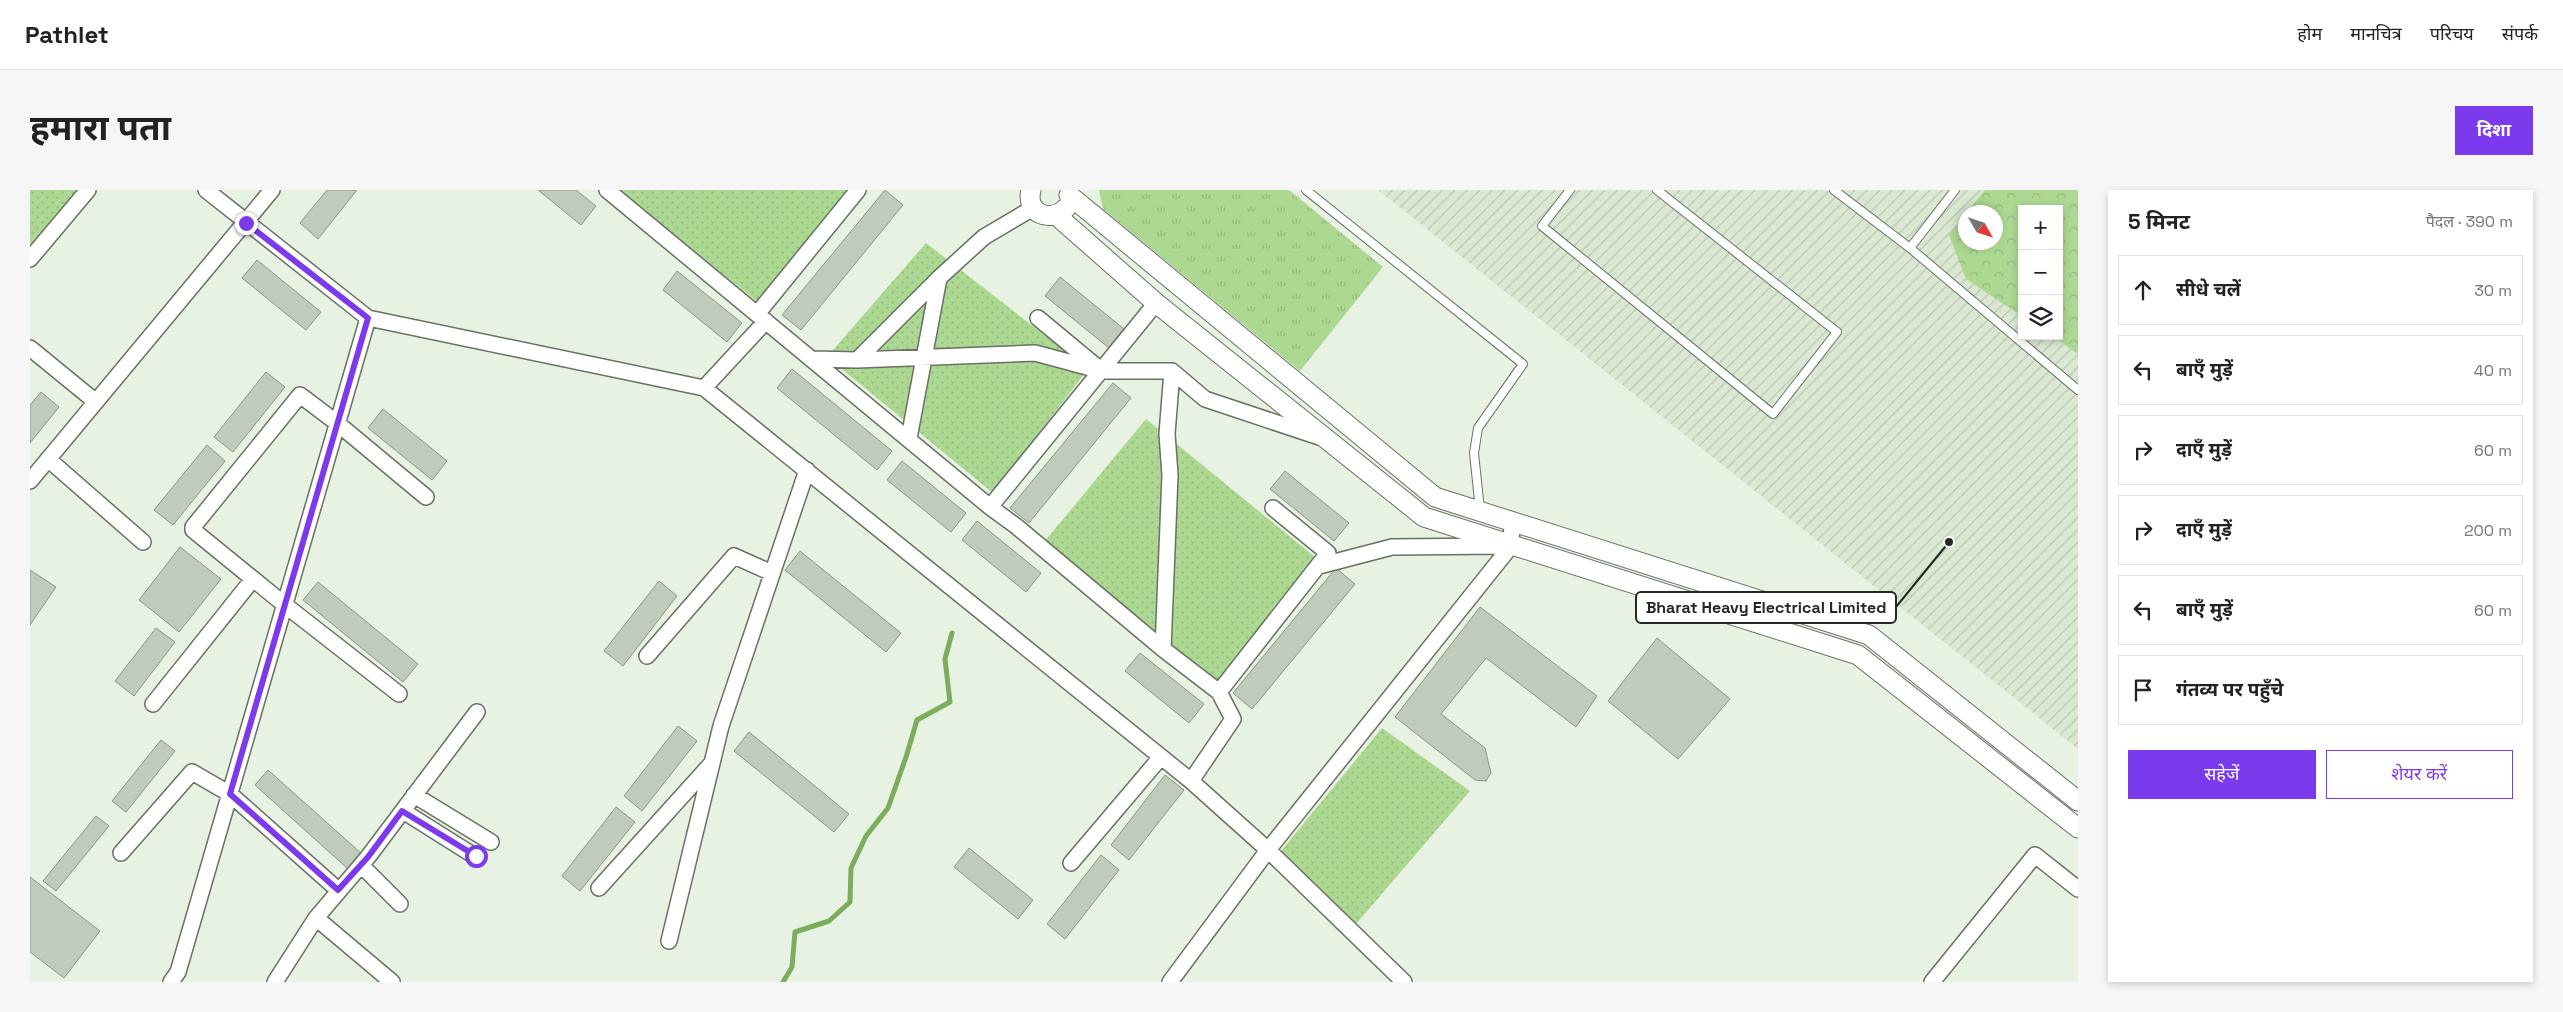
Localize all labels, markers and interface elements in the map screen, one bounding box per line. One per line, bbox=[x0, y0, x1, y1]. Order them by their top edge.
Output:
text: Pathlet bbox=[25, 19, 109, 50]
text: होम bbox=[2297, 22, 2322, 45]
text: मानचित्र bbox=[2350, 22, 2402, 45]
text: परिचय bbox=[2430, 22, 2474, 45]
text: संपर्क bbox=[2502, 22, 2538, 45]
text: हमारा पता bbox=[30, 106, 171, 150]
button: दिशा bbox=[2455, 106, 2533, 155]
north arrow bbox=[1958, 205, 2003, 250]
map controls bbox=[2018, 205, 2063, 340]
button: + bbox=[2018, 205, 2063, 250]
text: 5 मिनट bbox=[2128, 208, 2190, 235]
text: पैदल · 390 m bbox=[2426, 211, 2513, 232]
route end bbox=[235, 212, 258, 235]
button: − bbox=[2018, 250, 2063, 295]
icon: ahead bbox=[2129, 276, 2157, 304]
text: सीधे चलें bbox=[2176, 277, 2241, 302]
text: 30 m bbox=[2474, 280, 2512, 301]
button: layers bbox=[2018, 295, 2063, 340]
icon: left bbox=[2129, 356, 2157, 384]
text: बाएँ मुड़ें bbox=[2176, 357, 2233, 382]
text: 40 m bbox=[2474, 360, 2512, 381]
icon: right bbox=[2129, 436, 2157, 464]
text: दाएँ मुड़ें bbox=[2176, 437, 2232, 462]
text: 60 m bbox=[2474, 440, 2512, 461]
icon: right bbox=[2129, 516, 2157, 544]
text: दाएँ मुड़ें bbox=[2176, 517, 2232, 542]
text: 200 m bbox=[2464, 520, 2512, 541]
callout: Bharat Heavy Electrical Limited bbox=[1636, 592, 1896, 623]
icon: left bbox=[2129, 596, 2157, 624]
text: Bharat Heavy Electrical Limited bbox=[1646, 597, 1886, 618]
text: बाएँ मुड़ें bbox=[2176, 597, 2233, 622]
text: 60 m bbox=[2474, 600, 2512, 621]
icon: arrive bbox=[2129, 676, 2157, 704]
text: गंतव्य पर पहुँचे bbox=[2176, 677, 2283, 702]
button: सहेजें bbox=[2128, 750, 2316, 799]
button: शेयर करें bbox=[2326, 750, 2513, 799]
route start bbox=[465, 845, 488, 868]

